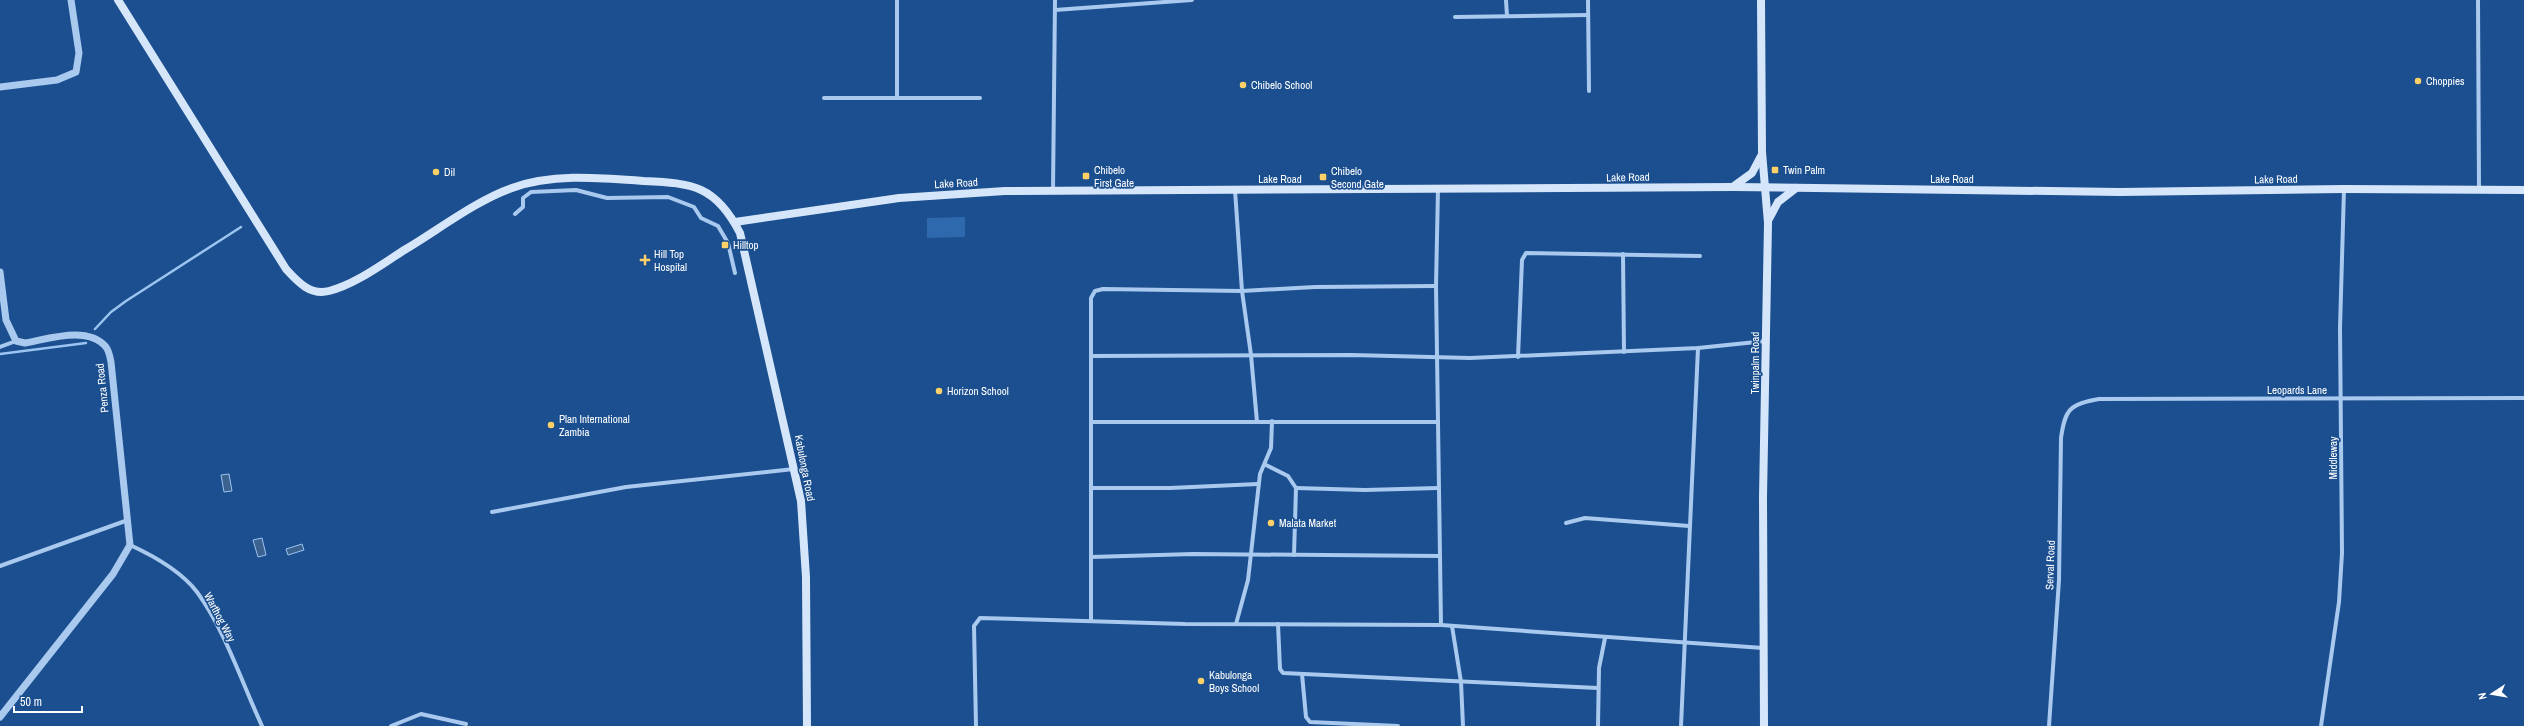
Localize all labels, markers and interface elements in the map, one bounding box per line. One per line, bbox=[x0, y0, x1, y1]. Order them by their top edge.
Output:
place label: Choppies bbox=[2426, 74, 2465, 88]
marker: Choppies bbox=[2413, 76, 2423, 86]
place label: Chibelo School bbox=[1251, 78, 1312, 92]
marker: Chibelo School bbox=[1238, 80, 1248, 90]
place label: Chibelo First Gate bbox=[1094, 163, 1134, 190]
place label: Twin Palm bbox=[1783, 163, 1825, 177]
place label: Chibelo Second Gate bbox=[1331, 164, 1384, 191]
place label: Dil bbox=[444, 165, 455, 179]
marker: Twin Palm bbox=[1770, 165, 1780, 175]
marker: Dil bbox=[431, 167, 441, 177]
street label: Lake Road bbox=[1606, 170, 1650, 184]
marker: Chibelo First Gate bbox=[1081, 171, 1091, 181]
street label: Lake Road bbox=[1258, 172, 1302, 186]
marker: Chibelo Second Gate bbox=[1318, 172, 1328, 182]
street label: Lake Road bbox=[1930, 172, 1974, 186]
street label: Lake Road bbox=[2254, 172, 2298, 186]
street label: Lake Road bbox=[934, 175, 978, 191]
place label: Hilltop bbox=[733, 238, 759, 252]
marker: Hilltop bbox=[720, 240, 730, 250]
place label: Hill Top Hospital bbox=[654, 247, 687, 274]
marker: Hill Top Hospital bbox=[639, 254, 651, 266]
street label: Twinpalm Road bbox=[1748, 332, 1762, 394]
street label: Penza Road bbox=[92, 363, 112, 413]
street label: Leopards Lane bbox=[2267, 383, 2327, 397]
place label: Horizon School bbox=[947, 384, 1009, 398]
marker: Horizon School bbox=[934, 386, 944, 396]
place label: Plan International Zambia bbox=[559, 412, 630, 439]
marker: Plan International Zambia bbox=[546, 420, 556, 430]
street label: Kabulonga Road bbox=[792, 434, 818, 502]
street label: Middleway bbox=[2326, 436, 2340, 480]
place label: Malata Market bbox=[1279, 516, 1337, 530]
marker: Malata Market bbox=[1266, 518, 1276, 528]
street label: Serval Road bbox=[2042, 540, 2058, 590]
street label: Warthog Way bbox=[201, 590, 239, 645]
place label: Kabulonga Boys School bbox=[1209, 668, 1259, 695]
north arrow bbox=[2472, 674, 2512, 714]
marker: Kabulonga Boys School bbox=[1196, 676, 1206, 686]
scale bar bbox=[14, 688, 82, 714]
text: N bbox=[2475, 691, 2490, 701]
text: 50 m bbox=[20, 694, 42, 710]

